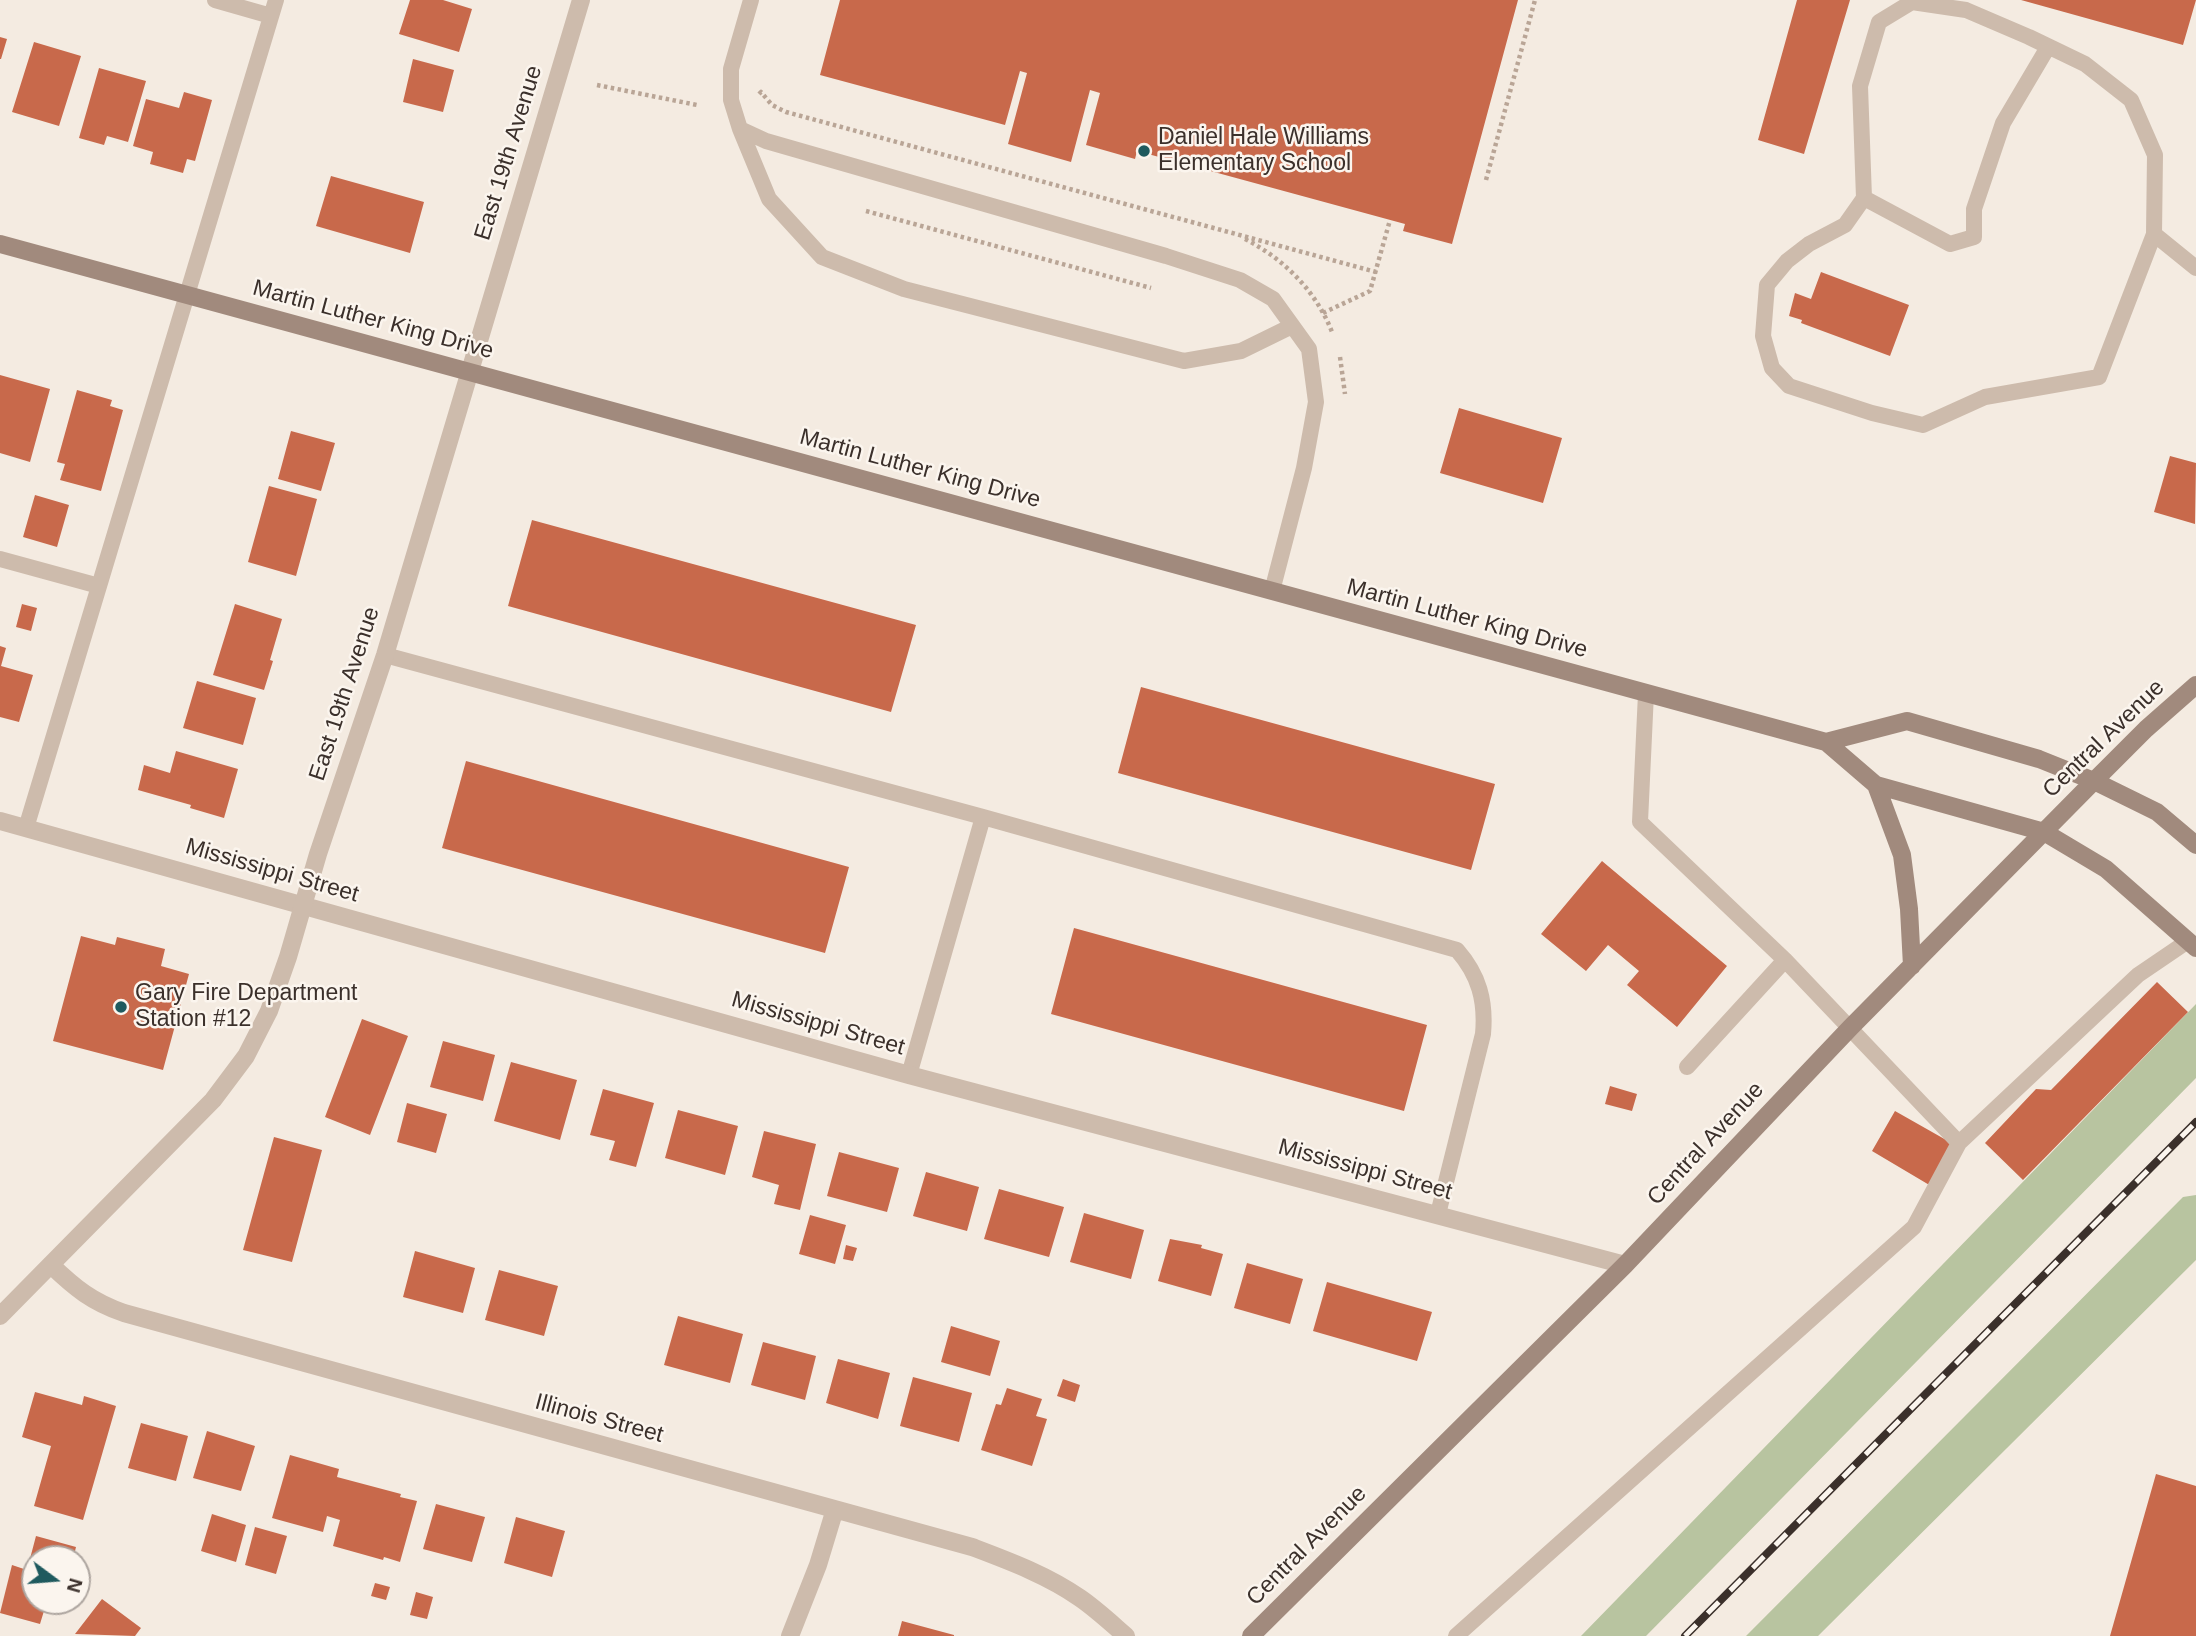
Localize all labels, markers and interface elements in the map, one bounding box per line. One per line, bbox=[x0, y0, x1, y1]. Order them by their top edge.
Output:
street label: East 19th Avenue bbox=[469, 62, 549, 244]
place label: Daniel Hale Williams Elementary School bbox=[1158, 124, 1369, 178]
marker: Daniel Hale Williams Elementary School bbox=[1136, 143, 1152, 159]
street label: Martin Luther King Drive bbox=[250, 275, 496, 365]
street label: Martin Luther King Drive bbox=[797, 424, 1043, 514]
street label: Martin Luther King Drive bbox=[1344, 574, 1590, 664]
street label: East 19th Avenue bbox=[304, 604, 386, 784]
street label: Central Avenue bbox=[2038, 674, 2170, 804]
street label: Mississippi Street bbox=[182, 833, 362, 909]
place label: Gary Fire Department Station #12 bbox=[135, 980, 357, 1034]
street label: Mississippi Street bbox=[728, 986, 908, 1062]
marker: Gary Fire Department Station #12 bbox=[113, 999, 129, 1015]
street label: Central Avenue bbox=[1642, 1077, 1770, 1211]
street label: Mississippi Street bbox=[1275, 1134, 1455, 1206]
street label: Illinois Street bbox=[532, 1389, 666, 1449]
street label: Central Avenue bbox=[1241, 1480, 1373, 1612]
north arrow bbox=[21, 1545, 91, 1615]
text: N bbox=[63, 1576, 87, 1595]

